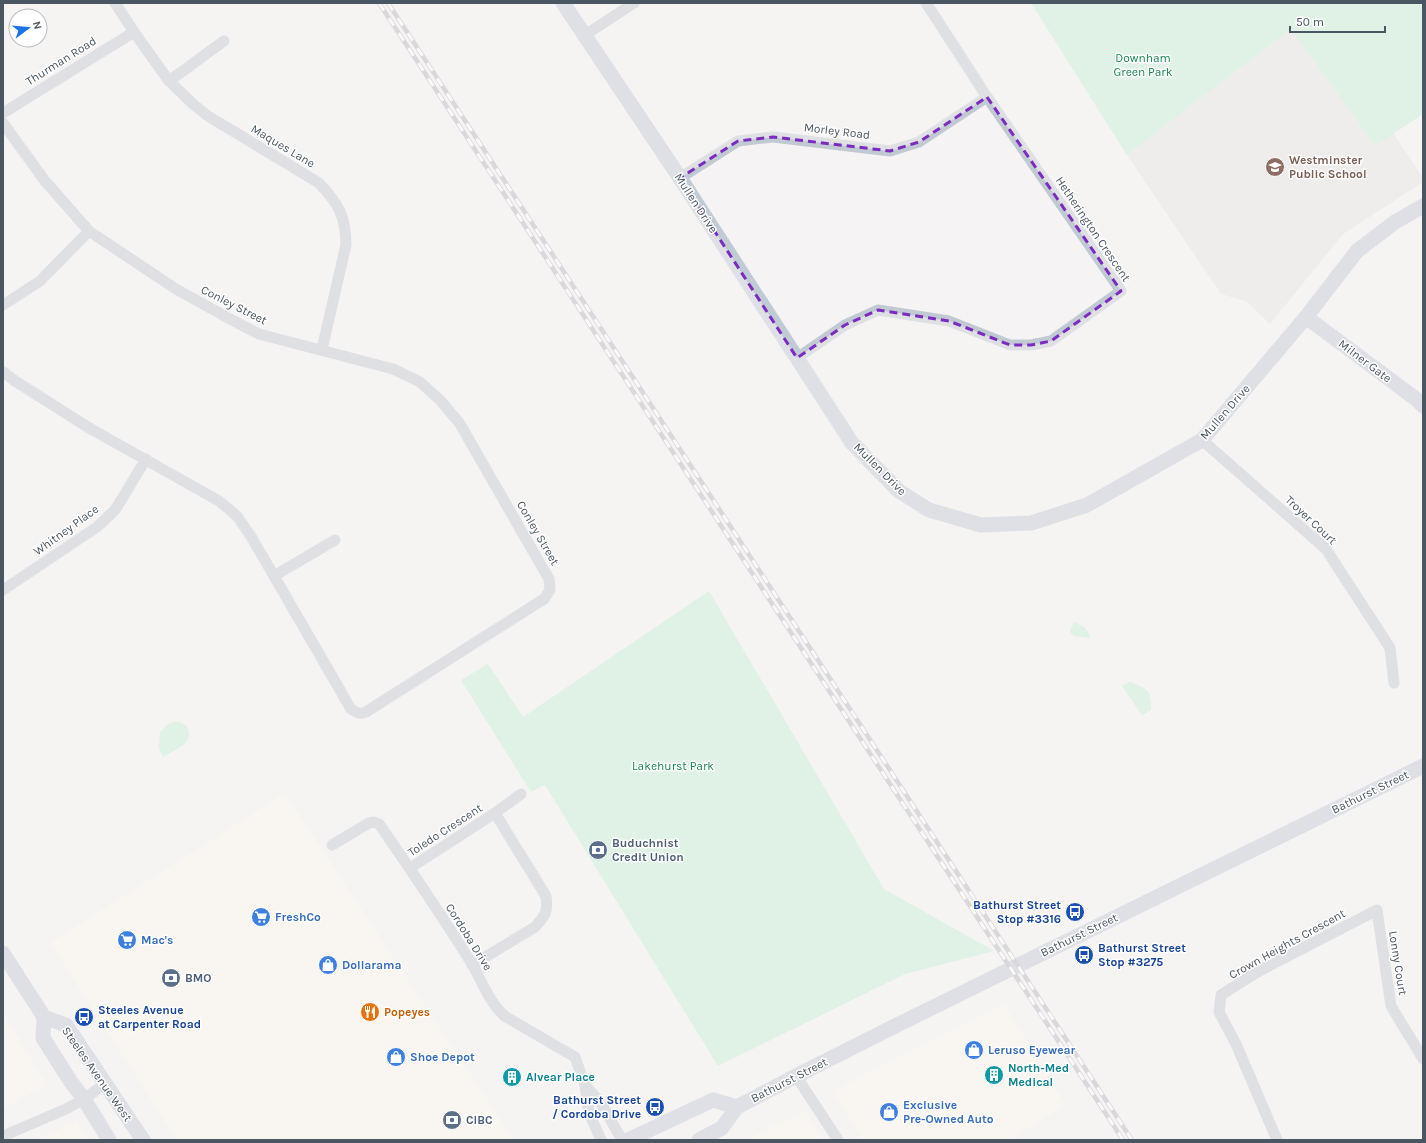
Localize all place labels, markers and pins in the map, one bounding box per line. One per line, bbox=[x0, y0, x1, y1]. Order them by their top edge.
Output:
place label: Westminster Public School bbox=[1289, 153, 1367, 181]
school or university icon: Westminster Public School bbox=[1264, 156, 1286, 178]
place label: Buduchnist Credit Union bbox=[612, 836, 684, 864]
bank icon: Buduchnist Credit Union bbox=[587, 839, 609, 861]
place label: Bathurst Street Stop #3316 bbox=[973, 898, 1061, 926]
bus stop icon: Bathurst Street Stop #3316 bbox=[1064, 901, 1086, 923]
supermarket icon: FreshCo bbox=[250, 906, 272, 928]
place label: FreshCo bbox=[275, 910, 321, 924]
supermarket icon: Mac's bbox=[116, 929, 138, 951]
place label: Mac's bbox=[141, 933, 173, 947]
place label: Bathurst Street Stop #3275 bbox=[1098, 941, 1186, 969]
bus stop icon: Bathurst Street Stop #3275 bbox=[1073, 944, 1095, 966]
shop icon: Dollarama bbox=[317, 954, 339, 976]
place label: Dollarama bbox=[342, 958, 402, 972]
bank icon: BMO bbox=[160, 967, 182, 989]
place label: BMO bbox=[185, 971, 211, 985]
restaurant icon: Popeyes bbox=[359, 1001, 381, 1023]
place label: Steeles Avenue at Carpenter Road bbox=[98, 1003, 201, 1031]
place label: Popeyes bbox=[384, 1005, 430, 1019]
bus stop icon: Steeles Avenue at Carpenter Road bbox=[73, 1006, 95, 1028]
shop icon: Leruso Eyewear bbox=[963, 1039, 985, 1061]
place label: Leruso Eyewear bbox=[988, 1043, 1076, 1057]
shop icon: Shoe Depot bbox=[385, 1046, 407, 1068]
place label: Shoe Depot bbox=[410, 1050, 475, 1064]
place label: North-Med Medical bbox=[1008, 1061, 1069, 1089]
building icon: North-Med Medical bbox=[983, 1064, 1005, 1086]
building icon: Alvear Place bbox=[501, 1066, 523, 1088]
place label: Alvear Place bbox=[526, 1070, 595, 1084]
place label: Bathurst Street / Cordoba Drive bbox=[552, 1093, 641, 1121]
bus stop icon: Bathurst Street / Cordoba Drive bbox=[644, 1096, 666, 1118]
place label: Exclusive Pre-Owned Auto bbox=[903, 1098, 994, 1126]
shop icon: Exclusive Pre-Owned Auto bbox=[878, 1101, 900, 1123]
bank icon: CIBC bbox=[441, 1109, 463, 1131]
place label: CIBC bbox=[466, 1113, 493, 1127]

